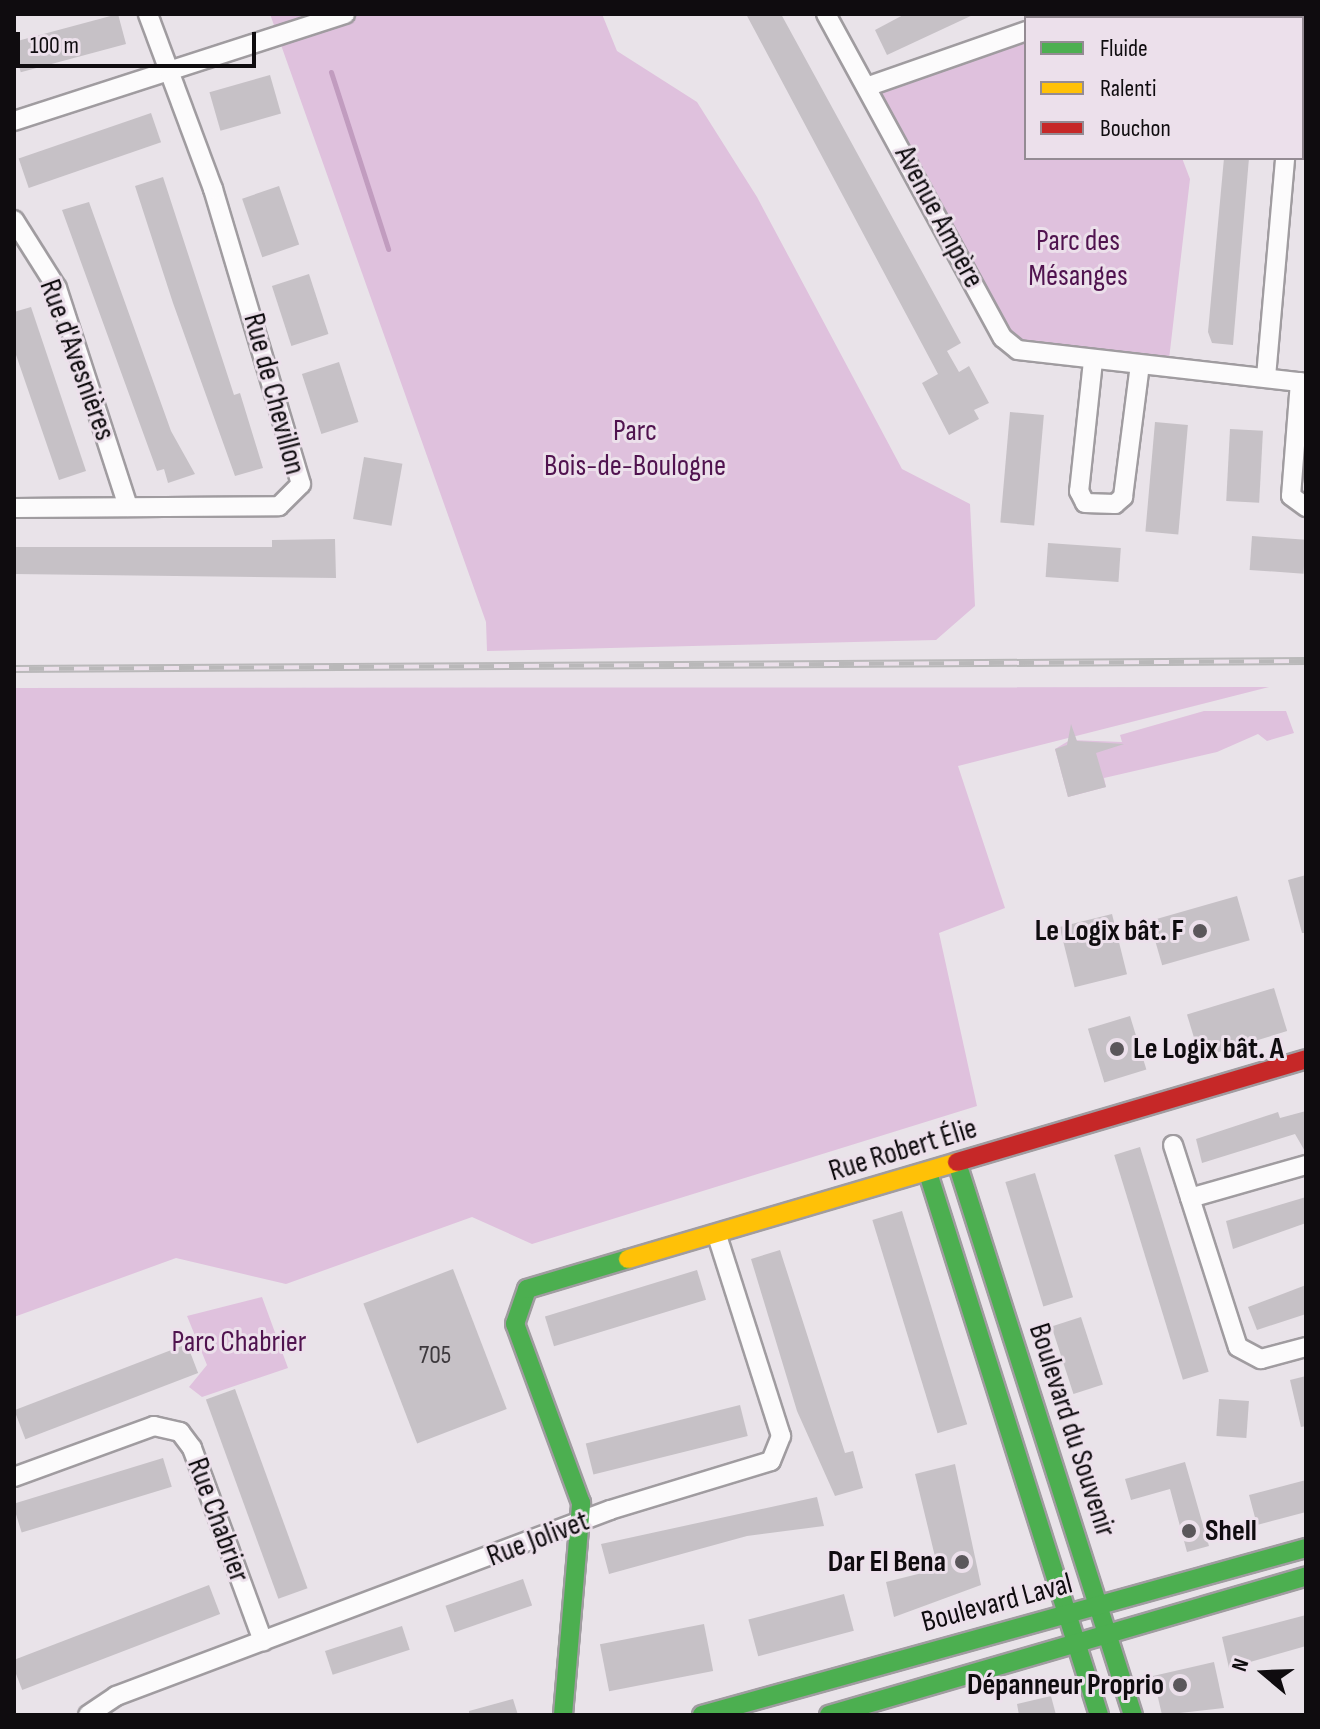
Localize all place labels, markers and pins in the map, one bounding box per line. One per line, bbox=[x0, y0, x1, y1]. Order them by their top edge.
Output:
place label: Le Logix bât. F bbox=[1035, 913, 1184, 949]
marker: Le Logix bât. F bbox=[1191, 922, 1209, 940]
place label: Le Logix bât. A bbox=[1133, 1031, 1284, 1067]
marker: Le Logix bât. A bbox=[1108, 1040, 1126, 1058]
place label: Shell bbox=[1205, 1513, 1257, 1549]
marker: Shell bbox=[1180, 1522, 1198, 1540]
place label: Dar El Bena bbox=[828, 1544, 946, 1580]
marker: Dar El Bena bbox=[953, 1553, 971, 1571]
place label: Dépanneur Proprio bbox=[967, 1667, 1164, 1703]
marker: Dépanneur Proprio bbox=[1171, 1676, 1189, 1694]

